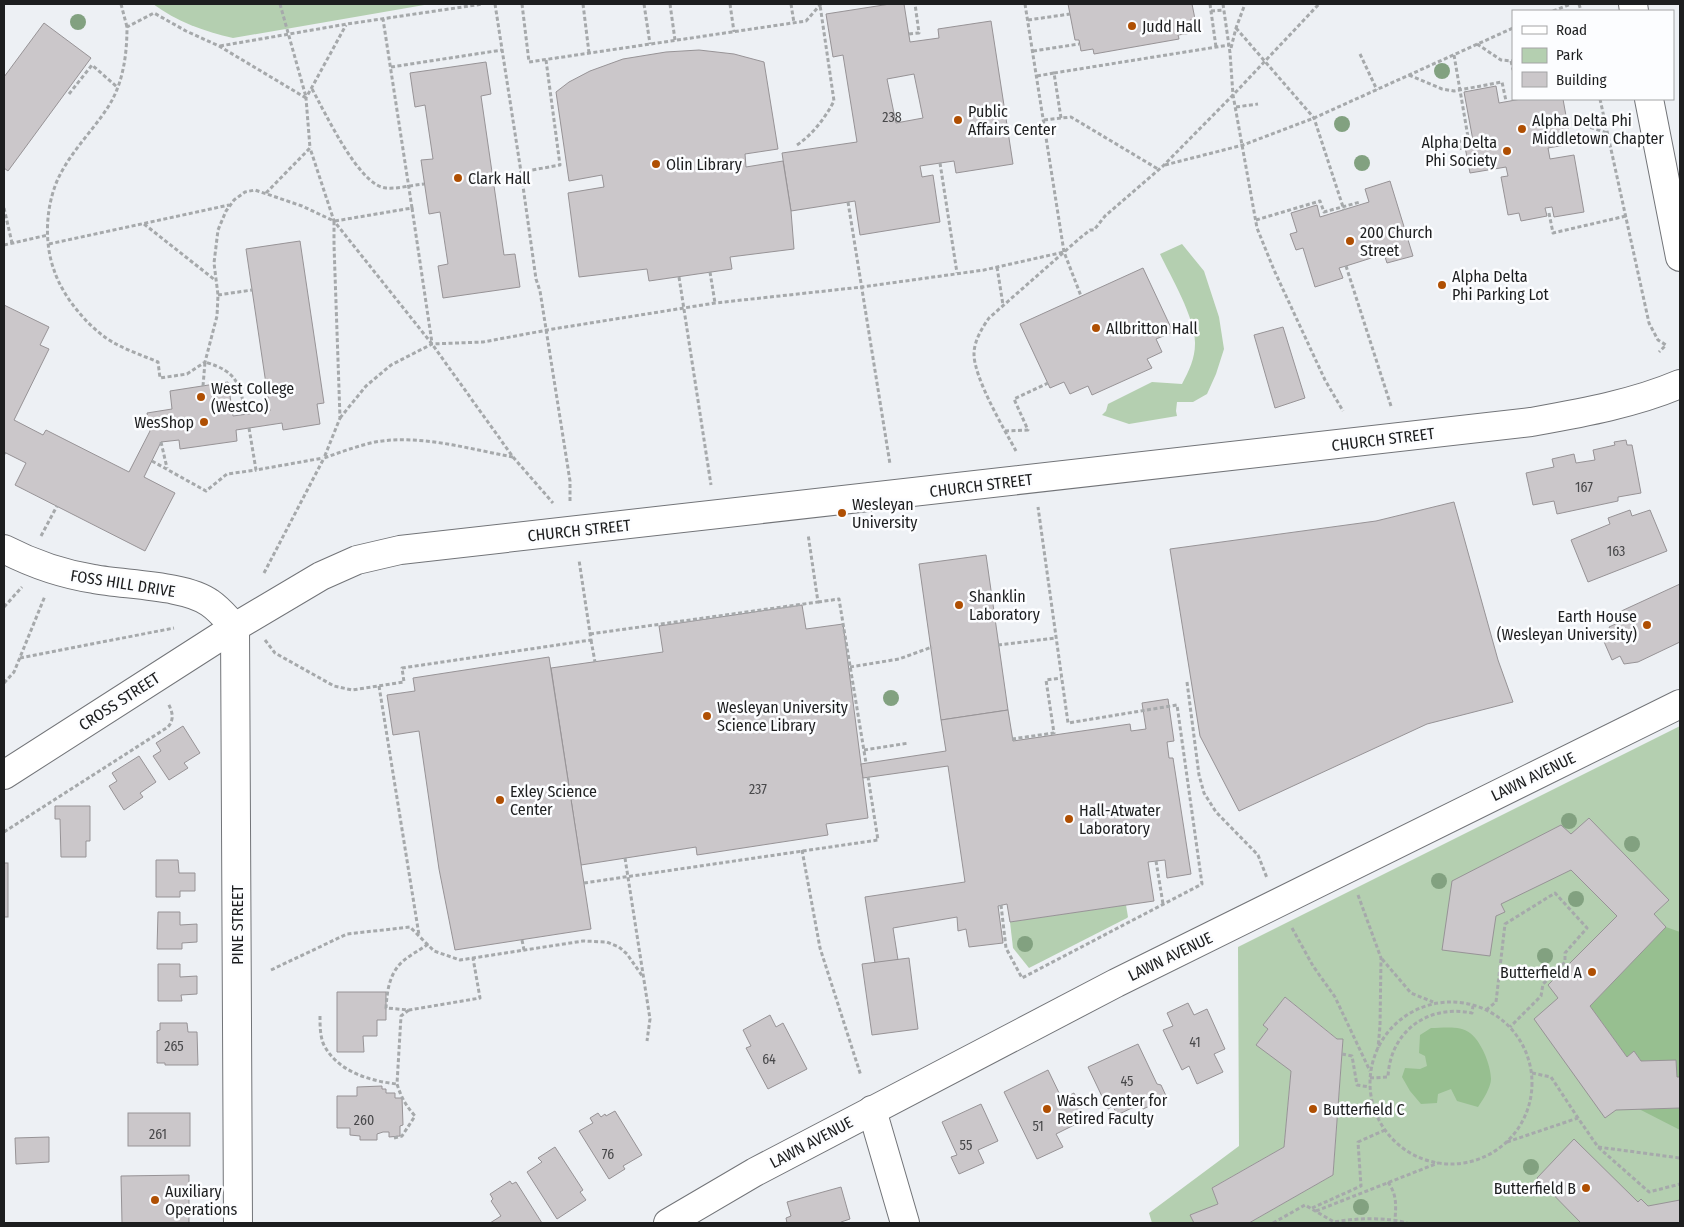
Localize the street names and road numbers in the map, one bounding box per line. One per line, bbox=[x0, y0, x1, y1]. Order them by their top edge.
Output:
street label: CHURCH STREET bbox=[1331, 424, 1436, 455]
street label: CHURCH STREET bbox=[929, 470, 1034, 501]
street label: CHURCH STREET bbox=[527, 516, 632, 545]
street label: FOSS HILL DRIVE bbox=[69, 566, 177, 601]
street label: CROSS STREET bbox=[75, 668, 164, 735]
street label: LAWN AVENUE bbox=[1488, 748, 1578, 805]
street label: PINE STREET bbox=[228, 885, 247, 965]
street label: LAWN AVENUE bbox=[1125, 928, 1215, 985]
street label: LAWN AVENUE bbox=[766, 1113, 856, 1172]

